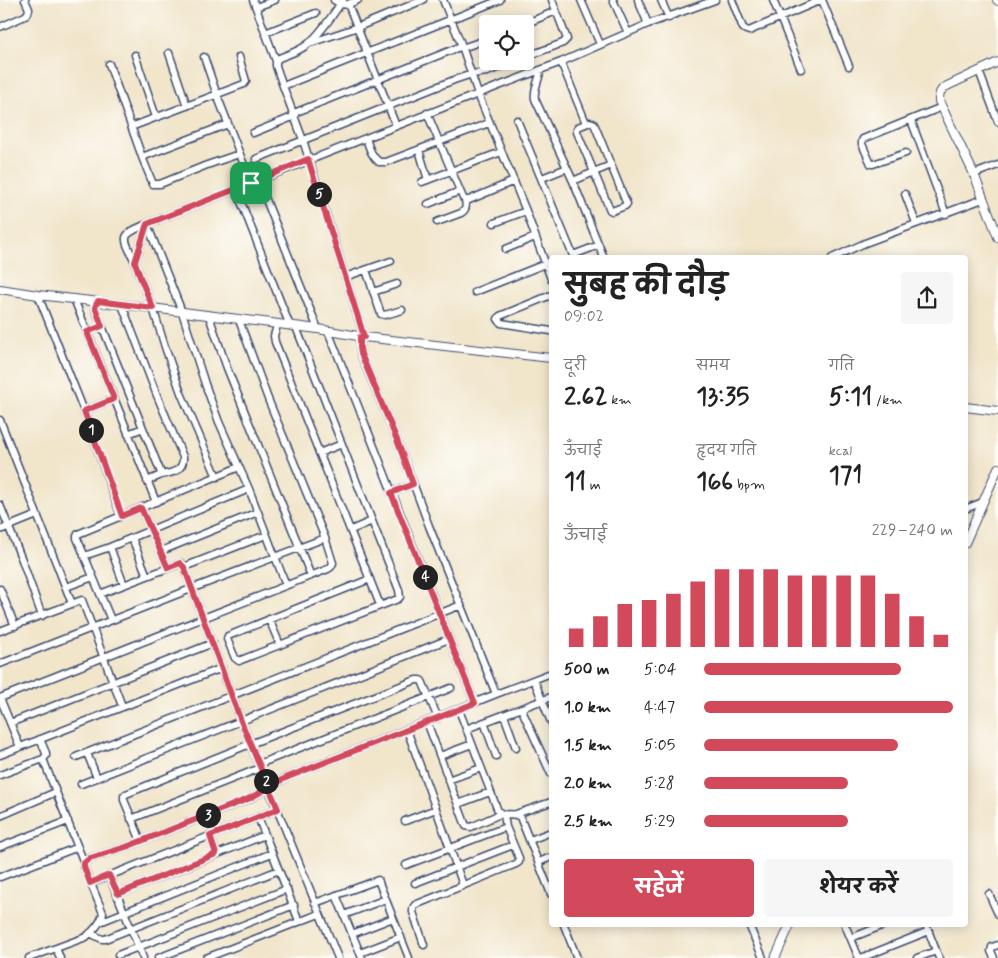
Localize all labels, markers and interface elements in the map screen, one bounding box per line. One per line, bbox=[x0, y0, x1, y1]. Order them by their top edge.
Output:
map controls bbox=[479, 15, 534, 70]
button: locate bbox=[479, 15, 534, 70]
pin bbox=[230, 162, 272, 204]
icon: arrive bbox=[237, 169, 265, 197]
pin: 5 bbox=[306, 182, 332, 206]
text: 5 bbox=[315, 185, 324, 203]
text: सुबह की दौड़ bbox=[564, 268, 727, 305]
button: share bbox=[901, 272, 953, 324]
text: 09:02 bbox=[564, 306, 604, 327]
text: दूरी bbox=[564, 357, 586, 375]
text: समय bbox=[696, 357, 730, 375]
text: गति bbox=[829, 357, 854, 375]
text: 2.62 bbox=[564, 381, 607, 414]
text: 13:35 bbox=[696, 381, 749, 414]
text: 5:11 bbox=[829, 381, 872, 414]
text: km bbox=[607, 391, 632, 409]
text: /km bbox=[872, 391, 903, 409]
pin: 1 bbox=[78, 418, 104, 442]
text: 1 bbox=[88, 421, 95, 439]
text: ऊँचाई bbox=[564, 442, 602, 460]
text: हृदय गति bbox=[696, 442, 756, 460]
text: kcal bbox=[829, 442, 852, 460]
text: 171 bbox=[829, 460, 862, 493]
text: 11 bbox=[564, 466, 586, 499]
text: 166 bbox=[696, 466, 733, 499]
text: m bbox=[586, 476, 601, 494]
text: bpm bbox=[733, 476, 765, 494]
text: 229–240 m bbox=[872, 520, 953, 541]
text: ऊँचाई bbox=[564, 525, 607, 546]
pin: 4 bbox=[412, 564, 438, 590]
text: 4 bbox=[421, 568, 430, 586]
text: 500 m bbox=[564, 659, 609, 680]
text: 5:04 bbox=[644, 659, 677, 680]
text: 1.0 km bbox=[564, 697, 611, 718]
text: 4:47 bbox=[644, 697, 675, 718]
text: 1.5 km bbox=[564, 735, 612, 756]
text: 5:05 bbox=[644, 735, 675, 756]
pin: 2 bbox=[254, 768, 278, 794]
text: 2 bbox=[263, 772, 270, 790]
text: 2.0 km bbox=[564, 773, 612, 794]
text: 5:28 bbox=[644, 773, 674, 794]
pin: 3 bbox=[196, 802, 220, 828]
text: 3 bbox=[205, 806, 212, 824]
text: 2.5 km bbox=[564, 811, 612, 832]
text: 5:29 bbox=[644, 811, 675, 832]
button: सहेजें bbox=[564, 859, 754, 917]
button: शेयर करें bbox=[764, 859, 953, 917]

